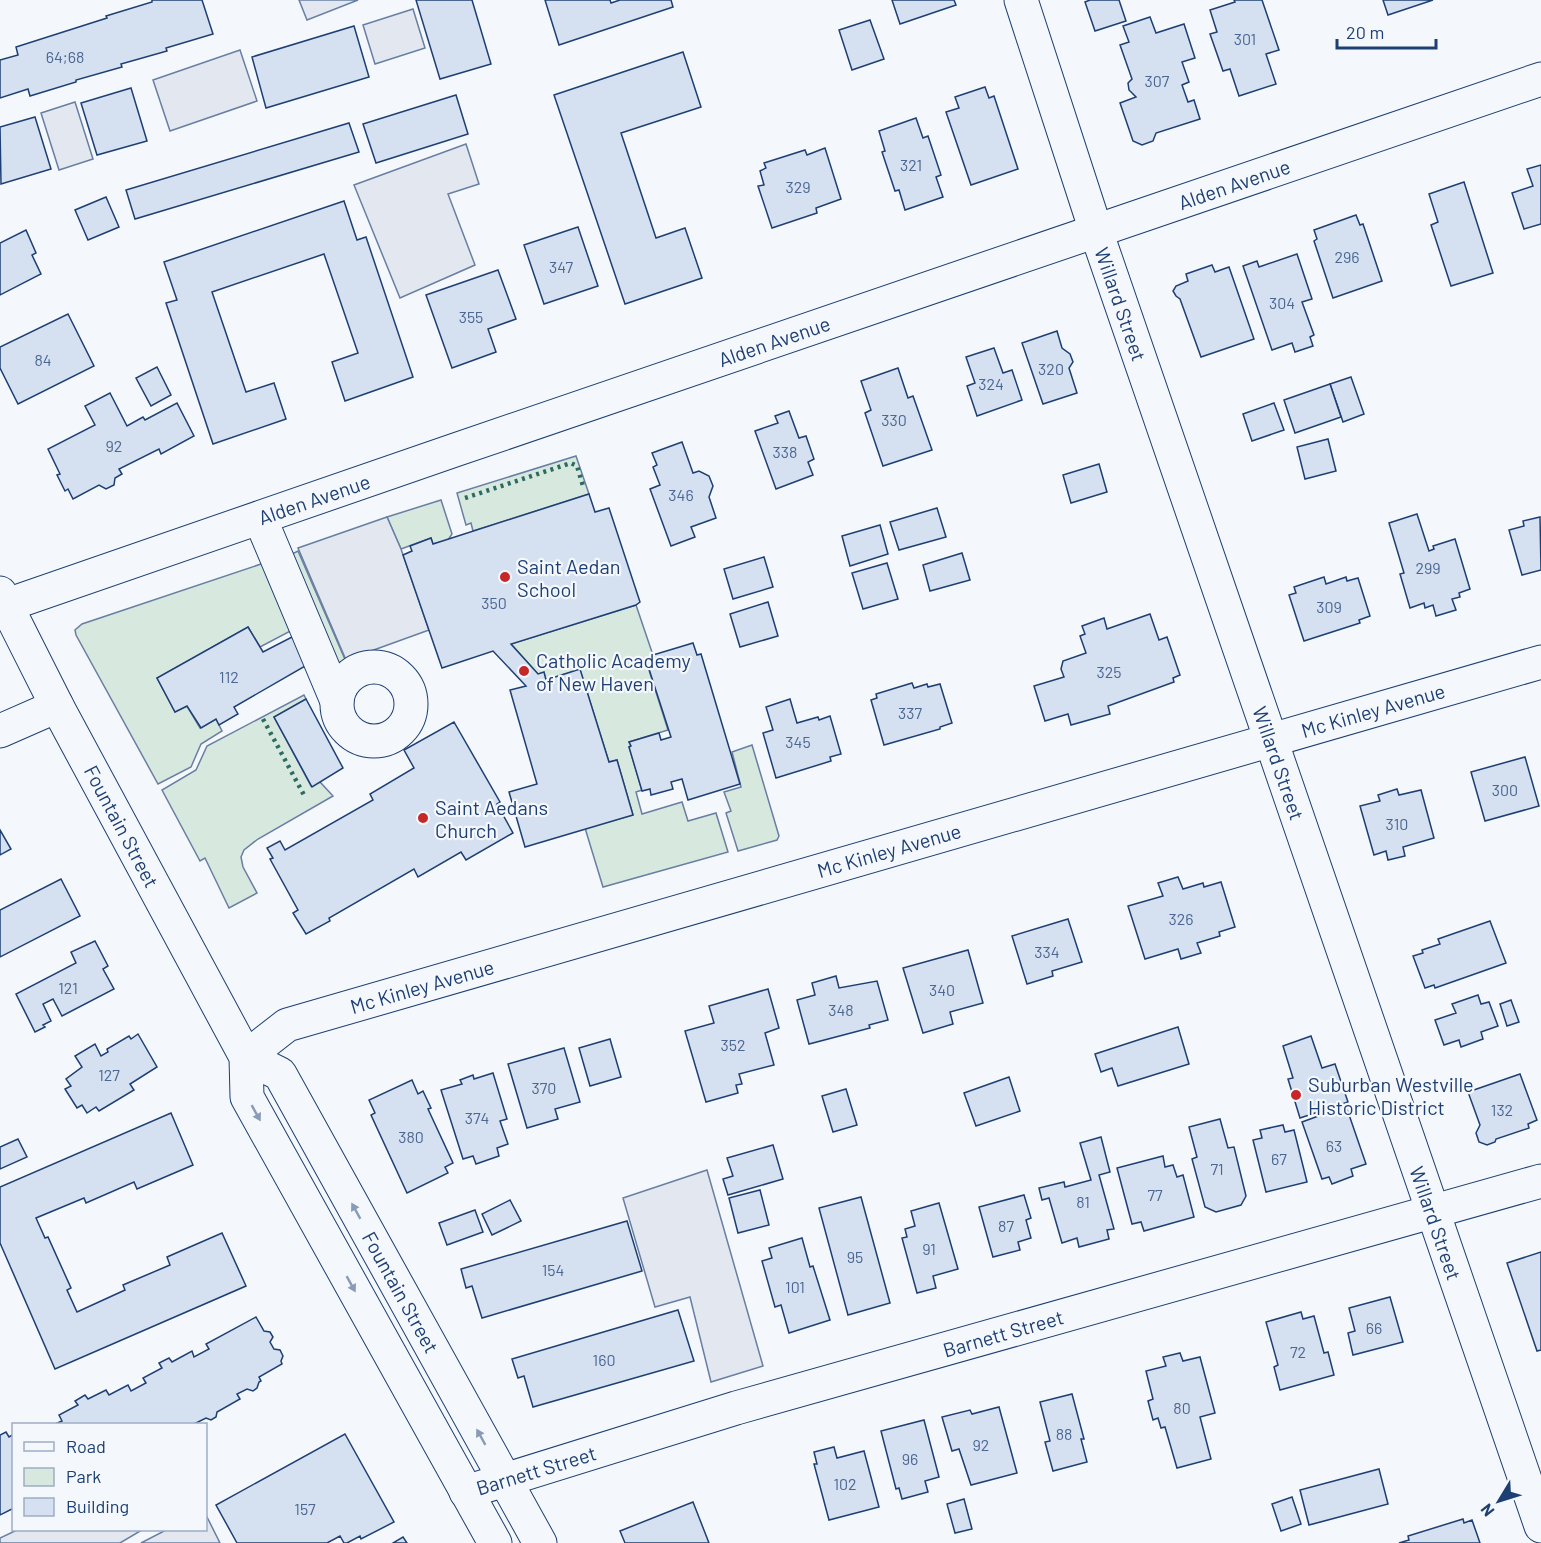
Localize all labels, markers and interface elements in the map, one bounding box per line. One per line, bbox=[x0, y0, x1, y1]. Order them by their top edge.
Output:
scale bar bbox=[1337, 12, 1436, 50]
text: 20 m bbox=[1346, 21, 1384, 43]
house number: 301 bbox=[1234, 29, 1256, 48]
house number: 64;68 bbox=[46, 47, 84, 66]
house number: 307 bbox=[1145, 71, 1170, 90]
street label: Alden Avenue bbox=[1175, 154, 1293, 214]
house number: 321 bbox=[900, 155, 922, 174]
house number: 329 bbox=[785, 177, 811, 196]
street label: Willard Street bbox=[1090, 244, 1152, 364]
house number: 296 bbox=[1334, 247, 1360, 266]
house number: 347 bbox=[549, 257, 573, 276]
house number: 304 bbox=[1269, 293, 1295, 312]
house number: 355 bbox=[459, 307, 483, 326]
street label: Alden Avenue bbox=[715, 311, 833, 371]
house number: 84 bbox=[34, 350, 52, 369]
house number: 320 bbox=[1038, 359, 1064, 378]
house number: 324 bbox=[978, 374, 1004, 393]
house number: 330 bbox=[881, 410, 907, 429]
house number: 92 bbox=[106, 436, 122, 455]
house number: 338 bbox=[773, 442, 797, 461]
street label: Alden Avenue bbox=[255, 469, 373, 529]
house number: 346 bbox=[668, 485, 694, 504]
place label: Saint Aedan School bbox=[517, 554, 620, 601]
house number: 299 bbox=[1415, 558, 1441, 577]
marker: Saint Aedan School bbox=[498, 570, 512, 584]
house number: 350 bbox=[481, 593, 507, 612]
house number: 309 bbox=[1316, 597, 1342, 616]
place label: Catholic Academy of New Haven bbox=[536, 648, 691, 695]
house number: 325 bbox=[1096, 662, 1122, 681]
marker: Catholic Academy of New Haven bbox=[517, 664, 531, 678]
house number: 112 bbox=[219, 667, 239, 686]
street label: Mc Kinley Avenue bbox=[1298, 678, 1448, 742]
house number: 337 bbox=[898, 703, 922, 722]
street label: Willard Street bbox=[1248, 703, 1310, 823]
house number: 345 bbox=[785, 732, 811, 751]
street label: Fountain Street bbox=[80, 761, 164, 891]
house number: 300 bbox=[1492, 780, 1518, 799]
place label: Saint Aedans Church bbox=[435, 795, 548, 842]
marker: Saint Aedans Church bbox=[416, 811, 430, 825]
house number: 310 bbox=[1386, 814, 1408, 833]
street label: Mc Kinley Avenue bbox=[814, 818, 964, 882]
house number: 326 bbox=[1168, 909, 1194, 928]
house number: 334 bbox=[1034, 942, 1060, 961]
street label: Mc Kinley Avenue bbox=[347, 954, 497, 1018]
house number: 121 bbox=[58, 978, 78, 997]
house number: 340 bbox=[929, 980, 955, 999]
house number: 348 bbox=[828, 1000, 854, 1019]
house number: 352 bbox=[720, 1035, 746, 1054]
house number: 127 bbox=[98, 1065, 120, 1084]
place label: Suburban Westville Historic District bbox=[1308, 1072, 1474, 1119]
house number: 370 bbox=[532, 1078, 556, 1097]
marker: Suburban Westville Historic District bbox=[1289, 1088, 1303, 1102]
house number: 132 bbox=[1491, 1100, 1513, 1119]
one-way arrow bbox=[251, 1105, 261, 1122]
house number: 374 bbox=[465, 1108, 489, 1127]
house number: 380 bbox=[398, 1127, 424, 1146]
house number: 63 bbox=[1326, 1136, 1342, 1155]
house number: 67 bbox=[1271, 1149, 1287, 1168]
house number: 71 bbox=[1210, 1159, 1224, 1178]
street label: Willard Street bbox=[1405, 1163, 1467, 1283]
house number: 77 bbox=[1147, 1185, 1163, 1204]
house number: 81 bbox=[1076, 1192, 1090, 1211]
one-way arrow bbox=[351, 1202, 361, 1219]
house number: 87 bbox=[998, 1216, 1014, 1235]
street label: Fountain Street bbox=[358, 1227, 444, 1357]
house number: 91 bbox=[922, 1239, 936, 1258]
house number: 95 bbox=[847, 1247, 863, 1266]
house number: 154 bbox=[542, 1260, 564, 1279]
one-way arrow bbox=[346, 1276, 356, 1293]
house number: 101 bbox=[785, 1277, 805, 1296]
street label: Barnett Street bbox=[940, 1304, 1066, 1362]
house number: 66 bbox=[1366, 1318, 1382, 1337]
house number: 72 bbox=[1290, 1342, 1306, 1361]
house number: 160 bbox=[593, 1350, 615, 1369]
house number: 80 bbox=[1173, 1398, 1191, 1417]
legend bbox=[12, 1423, 207, 1531]
house number: 88 bbox=[1056, 1424, 1072, 1443]
one-way arrow bbox=[476, 1428, 486, 1445]
text: Road bbox=[66, 1435, 106, 1457]
house number: 92 bbox=[973, 1435, 989, 1454]
street label: Barnett Street bbox=[473, 1440, 599, 1500]
house number: 96 bbox=[902, 1449, 918, 1468]
text: Park bbox=[66, 1465, 101, 1487]
north arrow bbox=[1469, 1471, 1529, 1531]
house number: 102 bbox=[833, 1474, 857, 1493]
text: Building bbox=[66, 1495, 129, 1517]
house number: 157 bbox=[294, 1499, 316, 1518]
text: N bbox=[1476, 1501, 1498, 1521]

